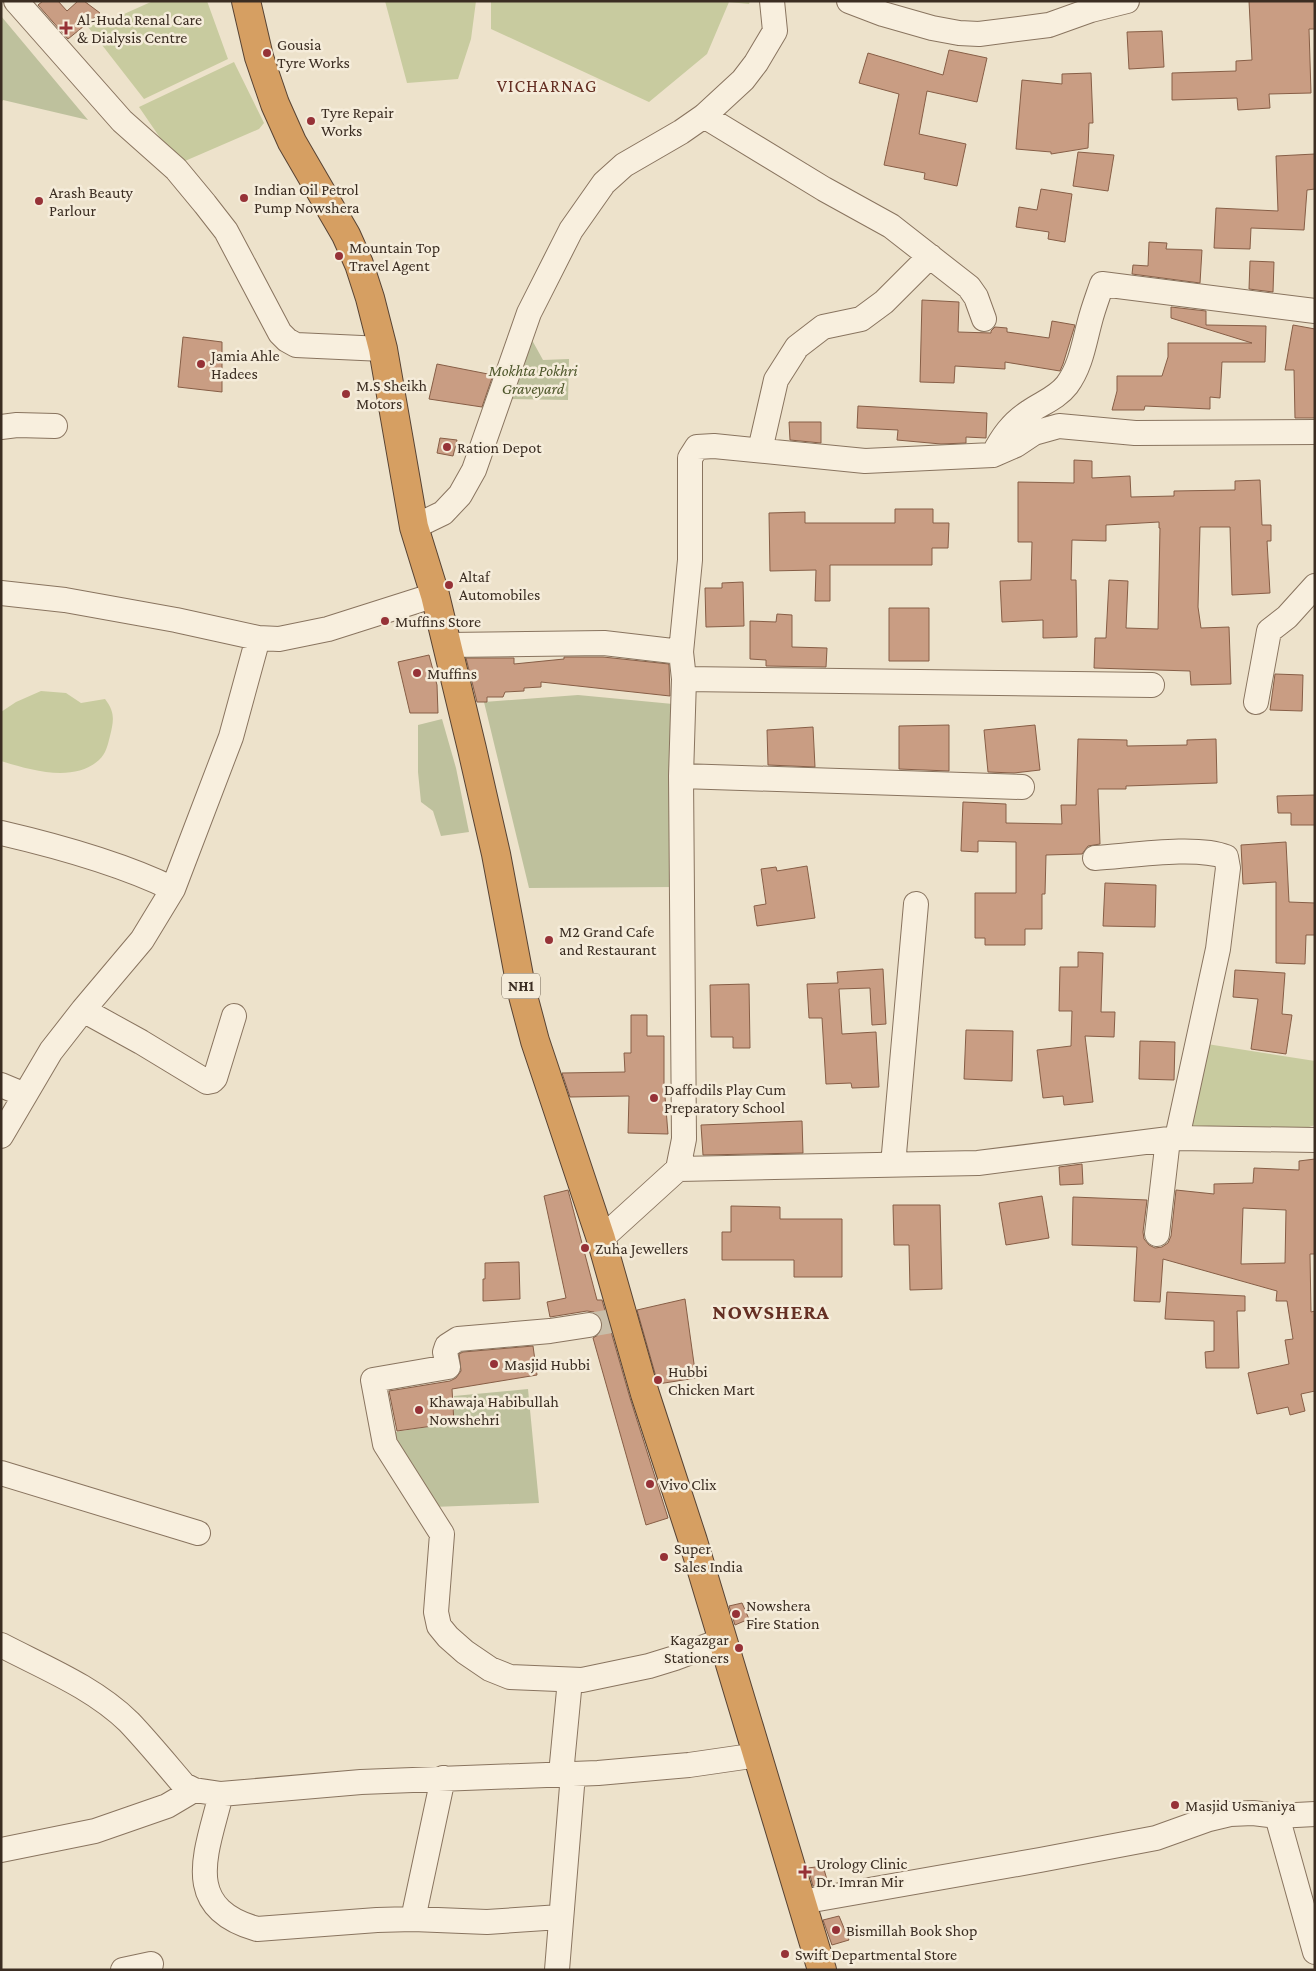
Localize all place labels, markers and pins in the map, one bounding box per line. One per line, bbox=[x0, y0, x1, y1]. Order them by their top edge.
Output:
place label: Al-Huda Renal Care & Dialysis Centre bbox=[77, 11, 202, 47]
marker: Al-Huda Renal Care & Dialysis Centre bbox=[59, 21, 73, 35]
place label: Gousia Tyre Works bbox=[277, 36, 350, 72]
marker: Gousia Tyre Works bbox=[261, 47, 273, 59]
place label: Tyre Repair Works bbox=[321, 104, 394, 139]
marker: Tyre Repair Works bbox=[305, 115, 317, 127]
place label: Indian Oil Petrol Pump Nowshera bbox=[254, 181, 360, 217]
place label: Arash Beauty Parlour bbox=[49, 184, 134, 219]
marker: Indian Oil Petrol Pump Nowshera bbox=[238, 192, 250, 204]
marker: Arash Beauty Parlour bbox=[33, 195, 45, 207]
place label: Mountain Top Travel Agent bbox=[349, 239, 440, 275]
marker: Mountain Top Travel Agent bbox=[333, 250, 345, 262]
place label: Jamia Ahle Hadees bbox=[209, 347, 280, 382]
marker: Jamia Ahle Hadees bbox=[195, 358, 207, 370]
place label: M.S Sheikh Motors bbox=[356, 377, 428, 412]
marker: M.S Sheikh Motors bbox=[340, 388, 352, 400]
place label: Ration Depot bbox=[457, 439, 542, 457]
marker: Ration Depot bbox=[441, 441, 453, 453]
place label: Altaf Automobiles bbox=[459, 568, 540, 603]
marker: Altaf Automobiles bbox=[443, 579, 455, 591]
place label: Muffins Store bbox=[395, 613, 481, 630]
marker: Muffins Store bbox=[379, 615, 391, 627]
place label: Muffins bbox=[427, 665, 477, 682]
marker: Muffins bbox=[411, 667, 423, 679]
place label: M2 Grand Cafe and Restaurant bbox=[559, 923, 657, 958]
marker: M2 Grand Cafe and Restaurant bbox=[543, 934, 555, 946]
place label: Daffodils Play Cum Preparatory School bbox=[664, 1081, 786, 1117]
marker: Daffodils Play Cum Preparatory School bbox=[648, 1092, 660, 1104]
place label: Zuha Jewellers bbox=[595, 1240, 688, 1258]
marker: Zuha Jewellers bbox=[579, 1242, 591, 1254]
place label: Masjid Hubbi bbox=[504, 1356, 590, 1374]
marker: Masjid Hubbi bbox=[488, 1358, 500, 1370]
place label: Hubbi Chicken Mart bbox=[668, 1363, 755, 1398]
marker: Hubbi Chicken Mart bbox=[652, 1374, 664, 1386]
place label: Khawaja Habibullah Nowshehri bbox=[429, 1393, 559, 1428]
marker: Khawaja Habibullah Nowshehri bbox=[413, 1404, 425, 1416]
place label: Vivo Clix bbox=[660, 1476, 717, 1493]
marker: Vivo Clix bbox=[644, 1478, 656, 1490]
place label: Super Sales India bbox=[674, 1540, 743, 1575]
marker: Super Sales India bbox=[658, 1551, 670, 1563]
place label: Nowshera Fire Station bbox=[746, 1597, 820, 1632]
marker: Nowshera Fire Station bbox=[730, 1608, 742, 1620]
place label: Kagazgar Stationers bbox=[664, 1631, 729, 1666]
marker: Kagazgar Stationers bbox=[733, 1642, 745, 1654]
place label: Masjid Usmaniya bbox=[1185, 1797, 1296, 1815]
marker: Masjid Usmaniya bbox=[1169, 1799, 1181, 1811]
place label: Urology Clinic Dr. Imran Mir bbox=[816, 1855, 908, 1890]
marker: Urology Clinic Dr. Imran Mir bbox=[798, 1865, 812, 1879]
place label: Bismillah Book Shop bbox=[846, 1922, 977, 1940]
marker: Bismillah Book Shop bbox=[830, 1924, 842, 1936]
place label: Swift Departmental Store bbox=[795, 1946, 957, 1964]
marker: Swift Departmental Store bbox=[779, 1948, 791, 1960]

